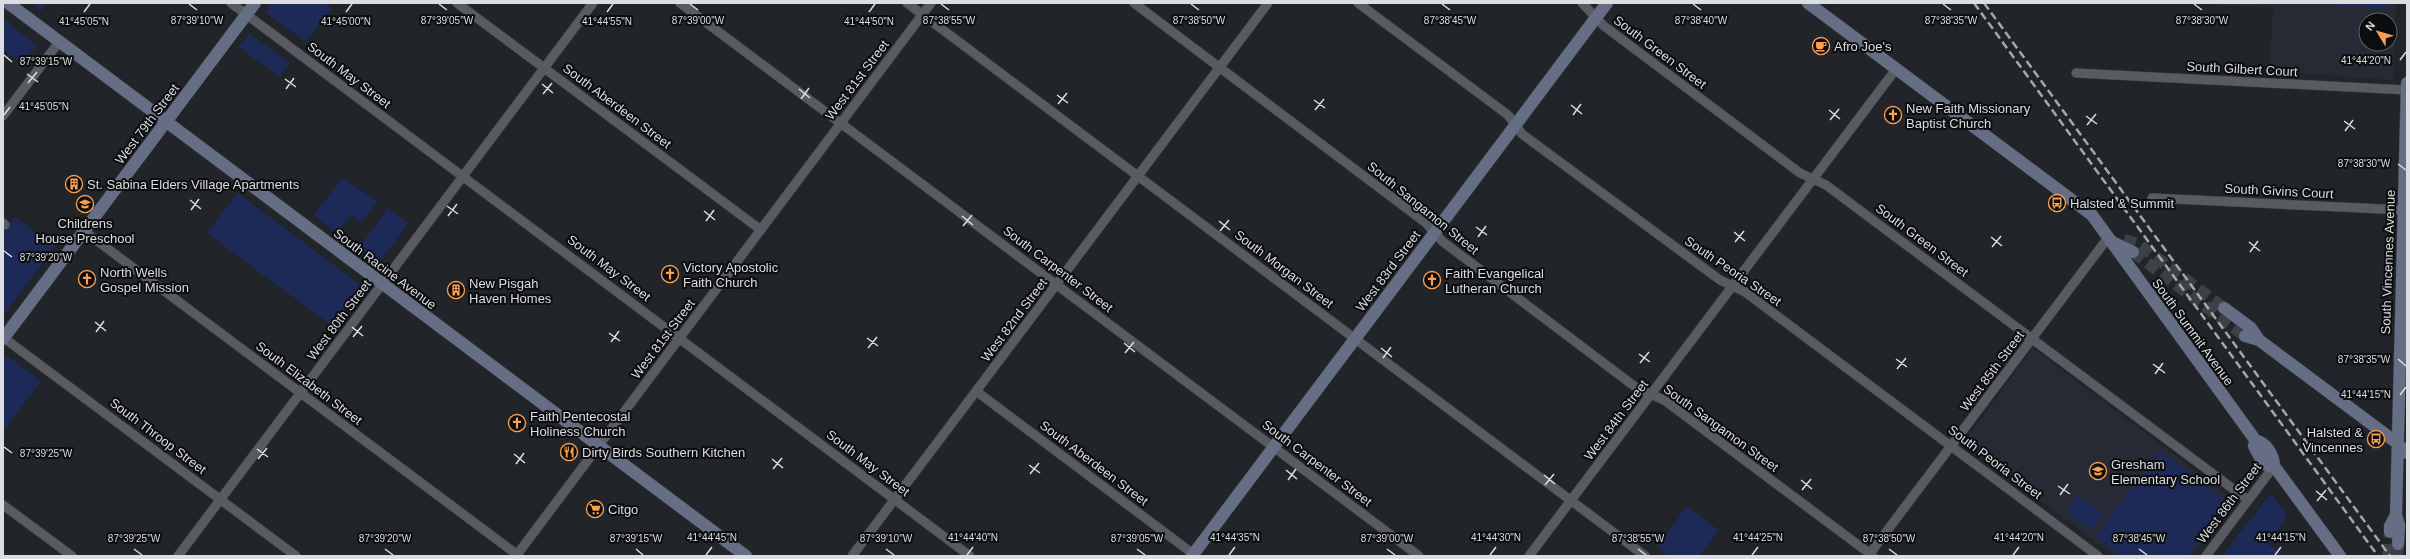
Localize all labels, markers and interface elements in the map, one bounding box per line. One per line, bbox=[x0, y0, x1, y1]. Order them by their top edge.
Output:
street label: South Green Street bbox=[1611, 12, 1710, 92]
north arrow bbox=[2358, 12, 2398, 52]
text: 87°39'10"W bbox=[171, 15, 224, 26]
text: 87°39'05"W bbox=[421, 15, 474, 26]
text: 87°39'00"W bbox=[672, 15, 725, 26]
text: 87°38'55"W bbox=[923, 15, 976, 26]
text: 87°38'50"W bbox=[1173, 15, 1226, 26]
text: 87°38'45"W bbox=[1424, 15, 1477, 26]
text: 87°38'40"W bbox=[1675, 15, 1728, 26]
text: 87°38'35"W bbox=[1925, 15, 1978, 26]
text: 87°38'30"W bbox=[2176, 15, 2229, 26]
text: 41°45'05"N bbox=[59, 16, 109, 27]
text: 41°45'00"N bbox=[321, 16, 371, 27]
text: 41°44'55"N bbox=[582, 16, 632, 27]
text: 41°44'50"N bbox=[844, 16, 894, 27]
text: N bbox=[2363, 19, 2377, 33]
cafe icon: Afro Joe's bbox=[1811, 36, 1831, 56]
street label: West 81st Street bbox=[822, 37, 892, 123]
street label: South May Street bbox=[304, 39, 394, 111]
place label: Afro Joe's bbox=[1834, 39, 1892, 54]
text: 41°44'20"N bbox=[2341, 55, 2391, 66]
text: 87°39'15"W bbox=[20, 56, 73, 67]
street label: South Gilbert Court bbox=[2186, 59, 2298, 79]
street label: South Aberdeen Street bbox=[560, 60, 674, 152]
street label: West 79th Street bbox=[112, 81, 182, 167]
text: 41°45'05"N bbox=[19, 101, 69, 112]
place label: New Faith Missionary Baptist Church bbox=[1906, 101, 2031, 131]
church icon: New Faith Missionary Baptist Church bbox=[1883, 105, 1903, 125]
text: 87°38'30"W bbox=[2338, 158, 2391, 169]
street label: South Sangamon Street bbox=[1364, 159, 1482, 258]
building icon: St. Sabina Elders Village Apartments bbox=[64, 174, 84, 194]
place label: St. Sabina Elders Village Apartments bbox=[87, 177, 300, 192]
street label: South Givins Court bbox=[2224, 181, 2334, 201]
street label: South Vincennes Avenue bbox=[2378, 189, 2398, 335]
bus stop icon: Halsted & Summit bbox=[2047, 193, 2067, 213]
school or university icon: Childrens House Preschool bbox=[75, 194, 95, 214]
place label: Halsted & Summit bbox=[2070, 196, 2174, 211]
street label: South Green Street bbox=[1873, 200, 1972, 280]
place label: Childrens House Preschool bbox=[36, 216, 135, 246]
street label: South Carpenter Street bbox=[1000, 223, 1116, 315]
street label: South Racine Avenue bbox=[331, 225, 439, 313]
street label: South Morgan Street bbox=[1232, 227, 1337, 311]
street label: West 83rd Street bbox=[1353, 227, 1423, 314]
street label: South May Street bbox=[564, 232, 654, 304]
street label: South Peoria Street bbox=[1682, 233, 1785, 309]
text: 87°39'20"W bbox=[20, 252, 73, 263]
place label: Victory Apostolic Faith Church bbox=[683, 260, 779, 290]
church icon: Victory Apostolic Faith Church bbox=[660, 264, 680, 284]
place label: North Wells Gospel Mission bbox=[100, 265, 189, 295]
place label: Faith Evangelical Lutheran Church bbox=[1445, 266, 1544, 296]
church icon: North Wells Gospel Mission bbox=[77, 269, 97, 289]
church icon: Faith Evangelical Lutheran Church bbox=[1422, 270, 1442, 290]
street label: West 82nd Street bbox=[978, 275, 1050, 365]
place label: New Pisgah Haven Homes bbox=[469, 276, 552, 306]
street label: South Summit Avenue bbox=[2149, 276, 2237, 388]
street label: West 80th Street bbox=[304, 277, 374, 363]
building icon: New Pisgah Haven Homes bbox=[446, 280, 466, 300]
street label: West 81st Street bbox=[628, 296, 698, 382]
street label: West 85th Street bbox=[1957, 328, 2027, 414]
street label: South Elizabeth Street bbox=[253, 338, 365, 428]
text: 87°38'35"W bbox=[2338, 354, 2391, 365]
street label: West 84th Street bbox=[1581, 377, 1651, 463]
street label: South Sangamon Street bbox=[1660, 381, 1782, 475]
text: 41°44'15"N bbox=[2341, 389, 2391, 400]
street label: South Throop Street bbox=[107, 395, 209, 477]
place label: Faith Pentecostal Holiness Church bbox=[530, 409, 631, 439]
church icon: Faith Pentecostal Holiness Church bbox=[507, 413, 527, 433]
street label: South Aberdeen Street bbox=[1037, 417, 1151, 509]
street label: South Carpenter Street bbox=[1259, 417, 1375, 509]
street label: South Peoria Street bbox=[1945, 422, 2045, 502]
place label: Halsted & Vincennes bbox=[2303, 425, 2363, 455]
street label: South May Street bbox=[823, 427, 913, 499]
bus stop icon: Halsted & Vincennes bbox=[2366, 429, 2386, 449]
restaurant icon: Dirty Birds Southern Kitchen bbox=[559, 442, 579, 462]
place label: Dirty Birds Southern Kitchen bbox=[582, 445, 745, 460]
text: 87°39'25"W bbox=[20, 448, 73, 459]
place label: Gresham Elementary School bbox=[2111, 457, 2220, 487]
street label: West 86th Street bbox=[2194, 460, 2264, 546]
school or university icon: Gresham Elementary School bbox=[2088, 461, 2108, 481]
supermarket icon: Citgo bbox=[585, 499, 605, 519]
place label: Citgo bbox=[608, 502, 638, 517]
text: 41°44'45"N bbox=[687, 532, 737, 543]
text: 41°44'40"N bbox=[948, 532, 998, 543]
text: 41°44'35"N bbox=[1210, 532, 1260, 543]
text: 41°44'30"N bbox=[1471, 532, 1521, 543]
text: 41°44'25"N bbox=[1733, 532, 1783, 543]
text: 41°44'20"N bbox=[1994, 532, 2044, 543]
text: 41°44'15"N bbox=[2256, 532, 2306, 543]
text: 87°39'25"W bbox=[108, 533, 161, 544]
text: 87°39'20"W bbox=[359, 533, 412, 544]
text: 87°39'15"W bbox=[610, 533, 663, 544]
text: 87°39'10"W bbox=[860, 533, 913, 544]
text: 87°39'05"W bbox=[1111, 533, 1164, 544]
text: 87°39'00"W bbox=[1361, 533, 1414, 544]
text: 87°38'55"W bbox=[1612, 533, 1665, 544]
text: 87°38'50"W bbox=[1863, 533, 1916, 544]
text: 87°38'45"W bbox=[2113, 533, 2166, 544]

